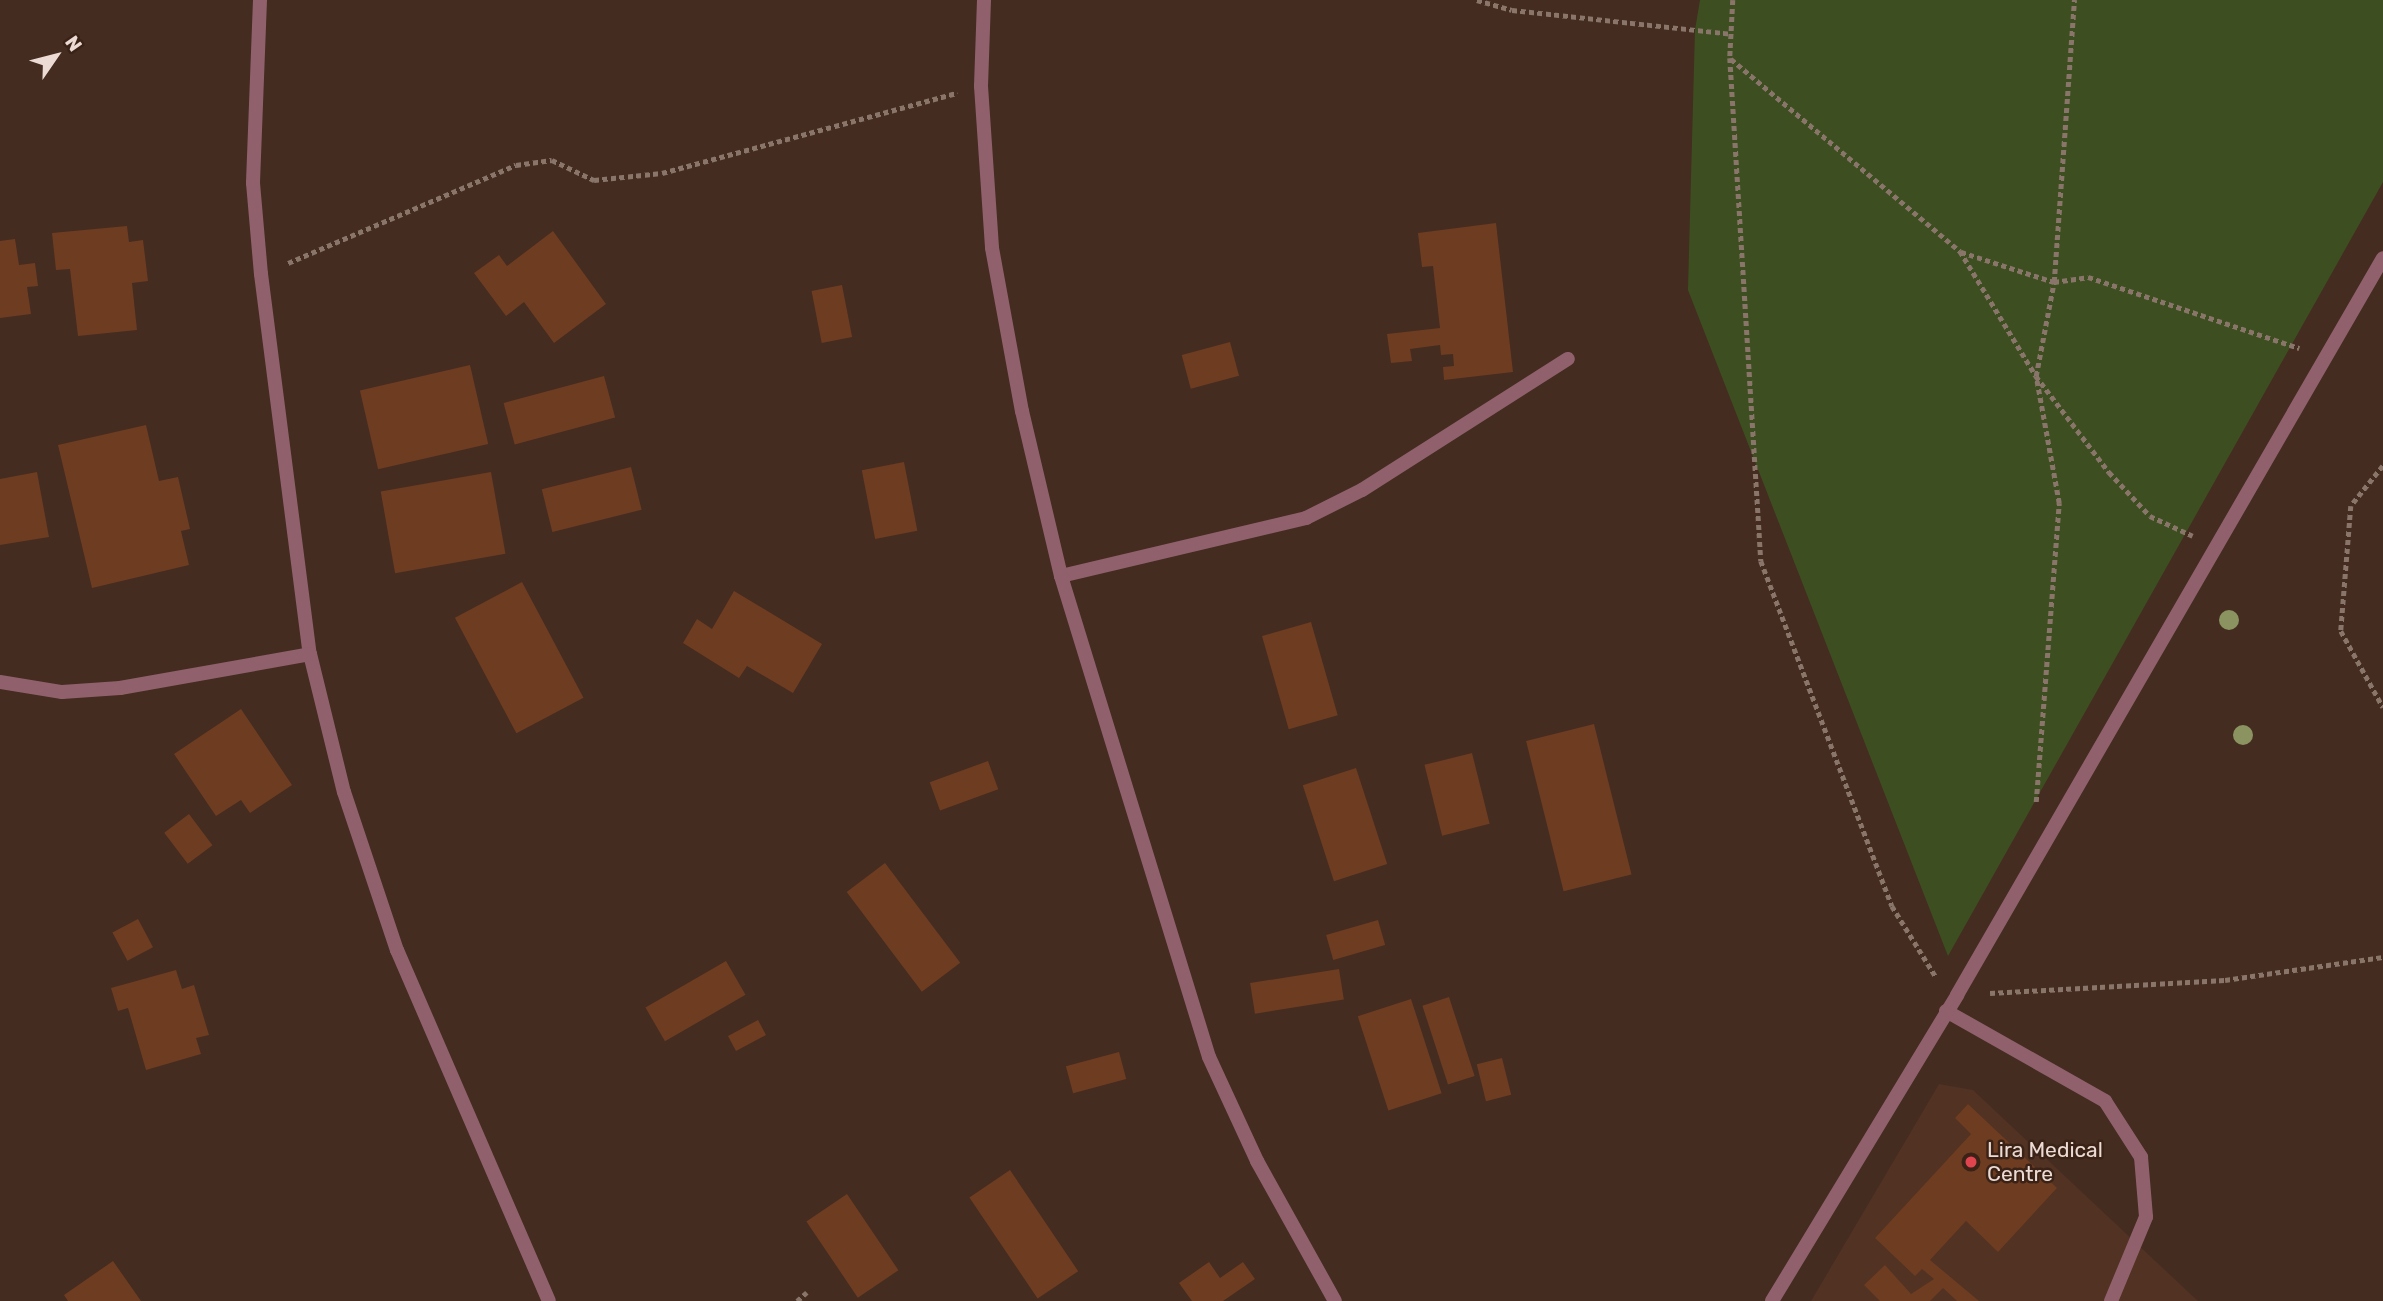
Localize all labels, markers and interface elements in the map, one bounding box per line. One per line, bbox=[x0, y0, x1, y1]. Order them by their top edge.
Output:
north arrow bbox=[21, 21, 91, 91]
text: N bbox=[60, 31, 87, 56]
place label: Lira Medical Centre bbox=[1987, 1137, 2103, 1187]
marker: Lira Medical Centre bbox=[1961, 1152, 1981, 1172]

